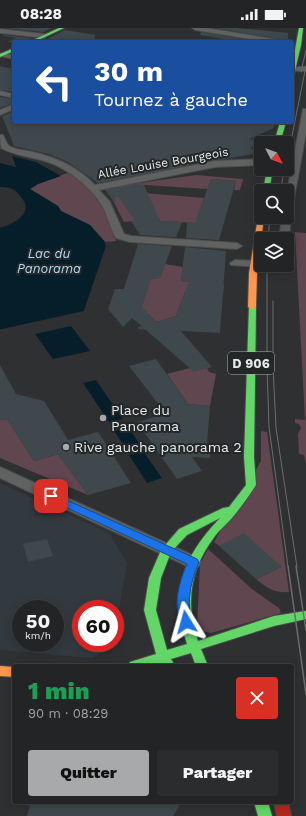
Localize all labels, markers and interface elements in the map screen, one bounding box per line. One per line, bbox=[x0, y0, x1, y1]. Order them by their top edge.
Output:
text: 08:28 bbox=[20, 5, 62, 23]
text: 30 m bbox=[94, 55, 163, 88]
icon: left bbox=[28, 56, 80, 108]
text: Tournez à gauche bbox=[94, 89, 248, 110]
north arrow bbox=[254, 136, 294, 176]
map controls bbox=[254, 136, 294, 272]
street label: Allée Louise Bourgeois bbox=[97, 145, 229, 181]
button: search bbox=[254, 184, 294, 224]
button: layers bbox=[254, 232, 294, 272]
water label: Lac du Panorama bbox=[17, 246, 81, 276]
road number: D 906 bbox=[228, 352, 274, 374]
place label: Place du Panorama bbox=[111, 402, 179, 434]
marker: Place du Panorama bbox=[98, 413, 108, 423]
place label: Rive gauche panorama 2 bbox=[74, 439, 242, 455]
marker: Rive gauche panorama 2 bbox=[61, 442, 71, 452]
pin bbox=[34, 479, 68, 513]
icon: arrive bbox=[40, 485, 62, 507]
speed limit sign: 60 bbox=[72, 600, 124, 652]
position arrow bbox=[165, 601, 207, 643]
text: 50 bbox=[26, 609, 50, 633]
text: km/h bbox=[25, 630, 51, 641]
text: 1 min bbox=[28, 677, 90, 705]
button: close bbox=[236, 677, 278, 719]
text: 90 m · 08:29 bbox=[28, 706, 108, 721]
button: Quitter bbox=[28, 750, 149, 796]
button: Partager bbox=[157, 750, 278, 796]

